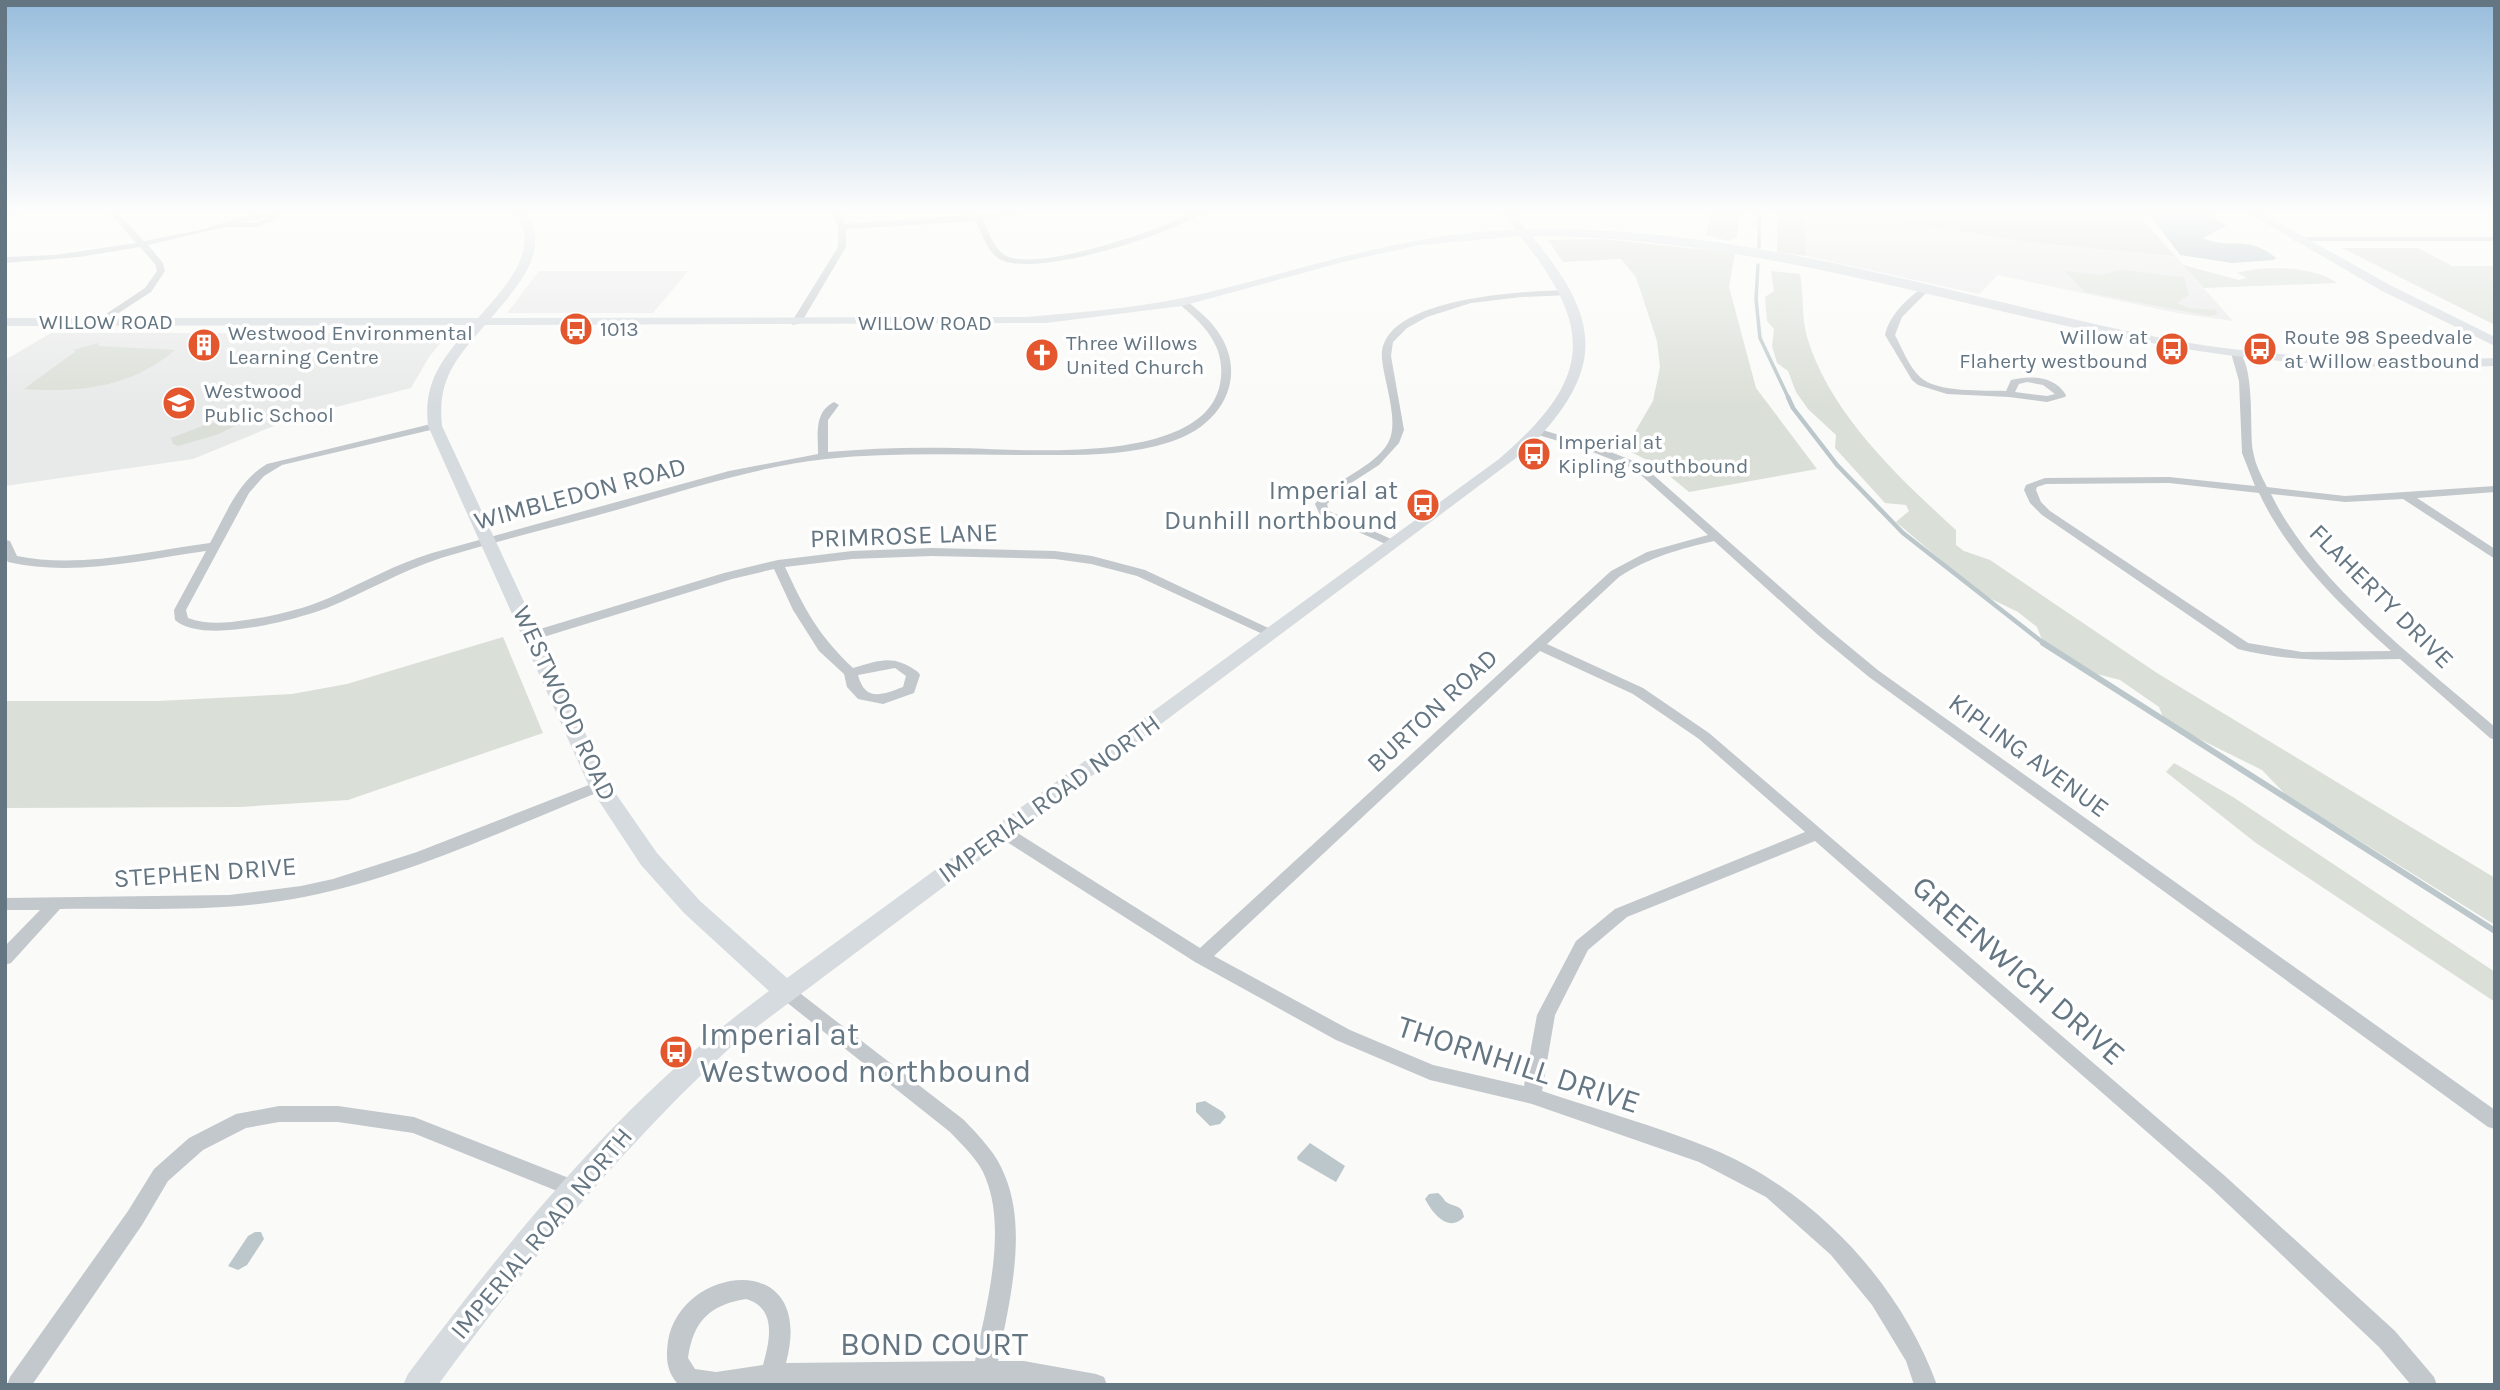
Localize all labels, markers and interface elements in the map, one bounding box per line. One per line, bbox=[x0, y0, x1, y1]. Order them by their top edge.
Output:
street label: WILLOW ROAD bbox=[39, 310, 173, 334]
bus stop icon: 1013 bbox=[557, 310, 595, 348]
street label: WILLOW ROAD bbox=[858, 311, 992, 335]
place label: 1013 bbox=[600, 317, 639, 341]
place label: Westwood Environmental Learning Centre bbox=[228, 321, 473, 369]
place label: Willow at Flaherty westbound bbox=[1959, 325, 2148, 373]
place label: Route 98 Speedvale at Willow eastbound bbox=[2284, 325, 2480, 373]
building icon: Westwood Environmental Learning Centre bbox=[185, 326, 223, 364]
bus stop icon: Willow at Flaherty westbound bbox=[2153, 330, 2191, 368]
bus stop icon: Route 98 Speedvale at Willow eastbound bbox=[2241, 330, 2279, 368]
place label: Three Willows United Church bbox=[1066, 331, 1204, 379]
church icon: Three Willows United Church bbox=[1023, 336, 1061, 374]
place label: Westwood Public School bbox=[204, 379, 334, 427]
school or university icon: Westwood Public School bbox=[160, 384, 198, 422]
place label: Imperial at Kipling southbound bbox=[1558, 430, 1749, 478]
bus stop icon: Imperial at Kipling southbound bbox=[1515, 435, 1553, 473]
street label: WIMBLEDON ROAD bbox=[471, 450, 690, 537]
place label: Imperial at Dunhill northbound bbox=[1164, 475, 1398, 536]
bus stop icon: Imperial at Dunhill northbound bbox=[1404, 486, 1442, 524]
street label: PRIMROSE LANE bbox=[809, 517, 999, 554]
street label: FLAHERTY DRIVE bbox=[2303, 518, 2460, 675]
street label: WESTWOOD ROAD bbox=[506, 601, 623, 806]
street label: BURTON ROAD bbox=[1360, 642, 1504, 779]
street label: KIPLING AVENUE bbox=[1943, 687, 2115, 824]
street label: IMPERIAL ROAD NORTH bbox=[932, 707, 1166, 889]
street label: STEPHEN DRIVE bbox=[113, 851, 298, 894]
street label: GREENWICH DRIVE bbox=[1905, 868, 2133, 1073]
street label: THORNHILL DRIVE bbox=[1393, 1008, 1645, 1121]
place label: Imperial at Westwood northbound bbox=[700, 1016, 1031, 1090]
bus stop icon: Imperial at Westwood northbound bbox=[657, 1033, 695, 1071]
street label: IMPERIAL ROAD NORTH bbox=[444, 1121, 639, 1345]
street label: BOND COURT bbox=[840, 1326, 1028, 1363]

